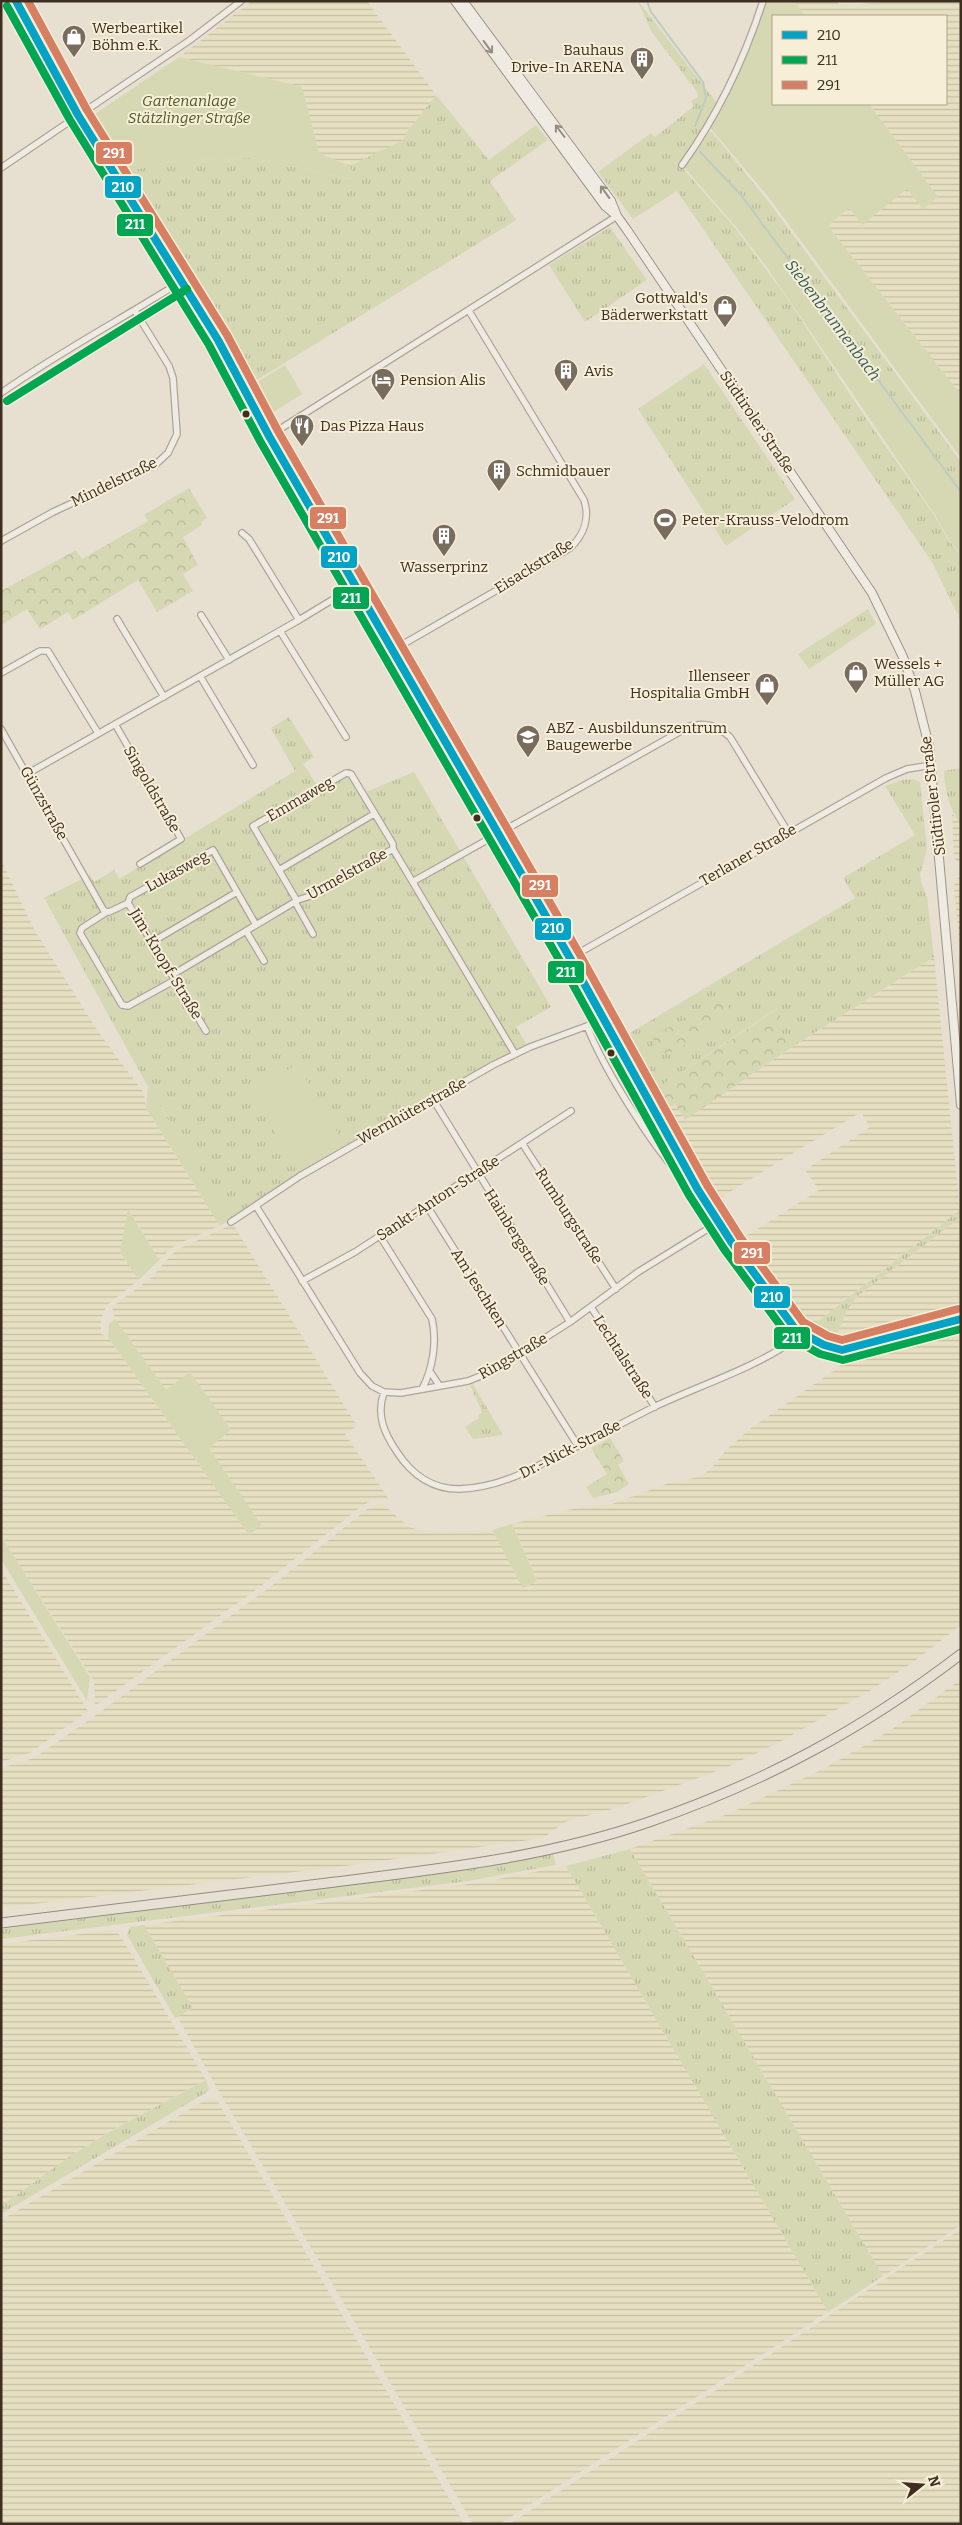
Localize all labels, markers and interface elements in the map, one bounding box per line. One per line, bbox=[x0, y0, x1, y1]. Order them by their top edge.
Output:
legend bbox=[772, 15, 947, 105]
place label: Werbeartikel Böhm e.K. bbox=[92, 19, 183, 54]
shop icon: Werbeartikel Böhm e.K. bbox=[61, 24, 87, 58]
text: 210 bbox=[817, 26, 841, 44]
one-way arrow bbox=[483, 40, 493, 54]
place label: Bauhaus Drive-In ARENA bbox=[511, 41, 624, 76]
building icon: Bauhaus Drive-In ARENA bbox=[629, 46, 655, 80]
text: 211 bbox=[817, 51, 837, 69]
text: 291 bbox=[817, 76, 840, 94]
park label: Gartenanlage Stätzlinger Straße bbox=[128, 92, 251, 127]
one-way arrow bbox=[554, 125, 565, 138]
line badge: 291 bbox=[95, 141, 133, 165]
text: 291 bbox=[103, 145, 125, 162]
line badge: 210 bbox=[104, 175, 142, 199]
text: 210 bbox=[112, 179, 135, 196]
one-way arrow bbox=[600, 185, 610, 199]
line badge: 211 bbox=[116, 213, 154, 237]
text: 211 bbox=[125, 216, 145, 233]
water label: Siebenbrunnenbach bbox=[781, 256, 885, 384]
place label: Gottwald's Bäderwerkstatt bbox=[601, 289, 709, 324]
shop icon: Gottwald's Bäderwerkstatt bbox=[712, 294, 738, 328]
building icon: Avis bbox=[553, 358, 579, 392]
place label: Avis bbox=[584, 362, 613, 380]
hotel icon: Pension Alis bbox=[370, 367, 396, 401]
street label: Südtiroler Straße bbox=[716, 367, 798, 477]
place label: Pension Alis bbox=[400, 371, 486, 389]
unlabelled marker bbox=[241, 409, 251, 419]
restaurant icon: Das Pizza Haus bbox=[289, 413, 315, 447]
place label: Das Pizza Haus bbox=[320, 417, 424, 435]
street label: Mindelstraße bbox=[68, 453, 160, 511]
building icon: Schmidbauer bbox=[486, 458, 512, 492]
place label: Schmidbauer bbox=[516, 462, 611, 480]
line badge: 291 bbox=[309, 506, 347, 530]
sports icon: Peter-Krauss-Velodrom bbox=[652, 507, 678, 541]
text: 291 bbox=[317, 510, 339, 527]
place label: Peter-Krauss-Velodrom bbox=[682, 511, 849, 529]
building icon: Wasserprinz bbox=[431, 523, 457, 557]
street label: Eisackstraße bbox=[491, 535, 577, 597]
line badge: 210 bbox=[320, 545, 358, 569]
text: 210 bbox=[328, 549, 351, 566]
place label: Wasserprinz bbox=[400, 558, 488, 576]
line badge: 211 bbox=[332, 586, 370, 610]
text: 211 bbox=[341, 590, 361, 607]
place label: Wessels + Müller AG bbox=[874, 655, 944, 690]
shop icon: Wessels + Müller AG bbox=[843, 660, 869, 694]
place label: Illenseer Hospitalia GmbH bbox=[630, 667, 750, 702]
shop icon: Illenseer Hospitalia GmbH bbox=[754, 672, 780, 706]
place label: ABZ - Ausbildunszentrum Baugewerbe bbox=[546, 719, 728, 754]
school or university icon: ABZ - Ausbildunszentrum Baugewerbe bbox=[515, 724, 541, 758]
street label: Südtiroler Straße bbox=[917, 735, 949, 857]
street label: Singoldstraße bbox=[120, 742, 184, 836]
street label: Günzstraße bbox=[16, 763, 72, 843]
street label: Emmaweg bbox=[263, 773, 337, 825]
unlabelled marker bbox=[472, 813, 482, 823]
street label: Terlaner Straße bbox=[696, 820, 800, 890]
street label: Urmelstraße bbox=[304, 844, 390, 904]
street label: Lukasweg bbox=[143, 846, 211, 896]
line badge: 291 bbox=[521, 874, 559, 898]
text: 291 bbox=[529, 877, 551, 894]
street label: Jim-Knopf-Straße bbox=[125, 904, 206, 1023]
line badge: 210 bbox=[534, 917, 572, 941]
text: 210 bbox=[542, 920, 565, 937]
line badge: 211 bbox=[547, 960, 585, 984]
text: 211 bbox=[556, 964, 576, 981]
unlabelled marker bbox=[606, 1048, 616, 1058]
street label: Wernhüterstraße bbox=[354, 1074, 470, 1148]
street label: Sankt-Anton-Straße bbox=[373, 1152, 503, 1244]
street label: Rumburgstraße bbox=[531, 1165, 607, 1267]
street label: Hainbergstraße bbox=[480, 1186, 554, 1288]
line badge: 291 bbox=[733, 1241, 771, 1265]
street label: Am Jeschken bbox=[447, 1245, 511, 1331]
text: 291 bbox=[741, 1245, 763, 1262]
line badge: 210 bbox=[753, 1285, 791, 1309]
text: 210 bbox=[761, 1289, 784, 1306]
street label: Lechtalstraße bbox=[589, 1312, 657, 1402]
line badge: 211 bbox=[773, 1326, 811, 1350]
street label: Ringstraße bbox=[475, 1329, 551, 1383]
text: 211 bbox=[782, 1330, 802, 1347]
street label: Dr.-Nick-Straße bbox=[516, 1416, 624, 1482]
north arrow bbox=[897, 2460, 947, 2510]
text: N bbox=[924, 2474, 944, 2489]

